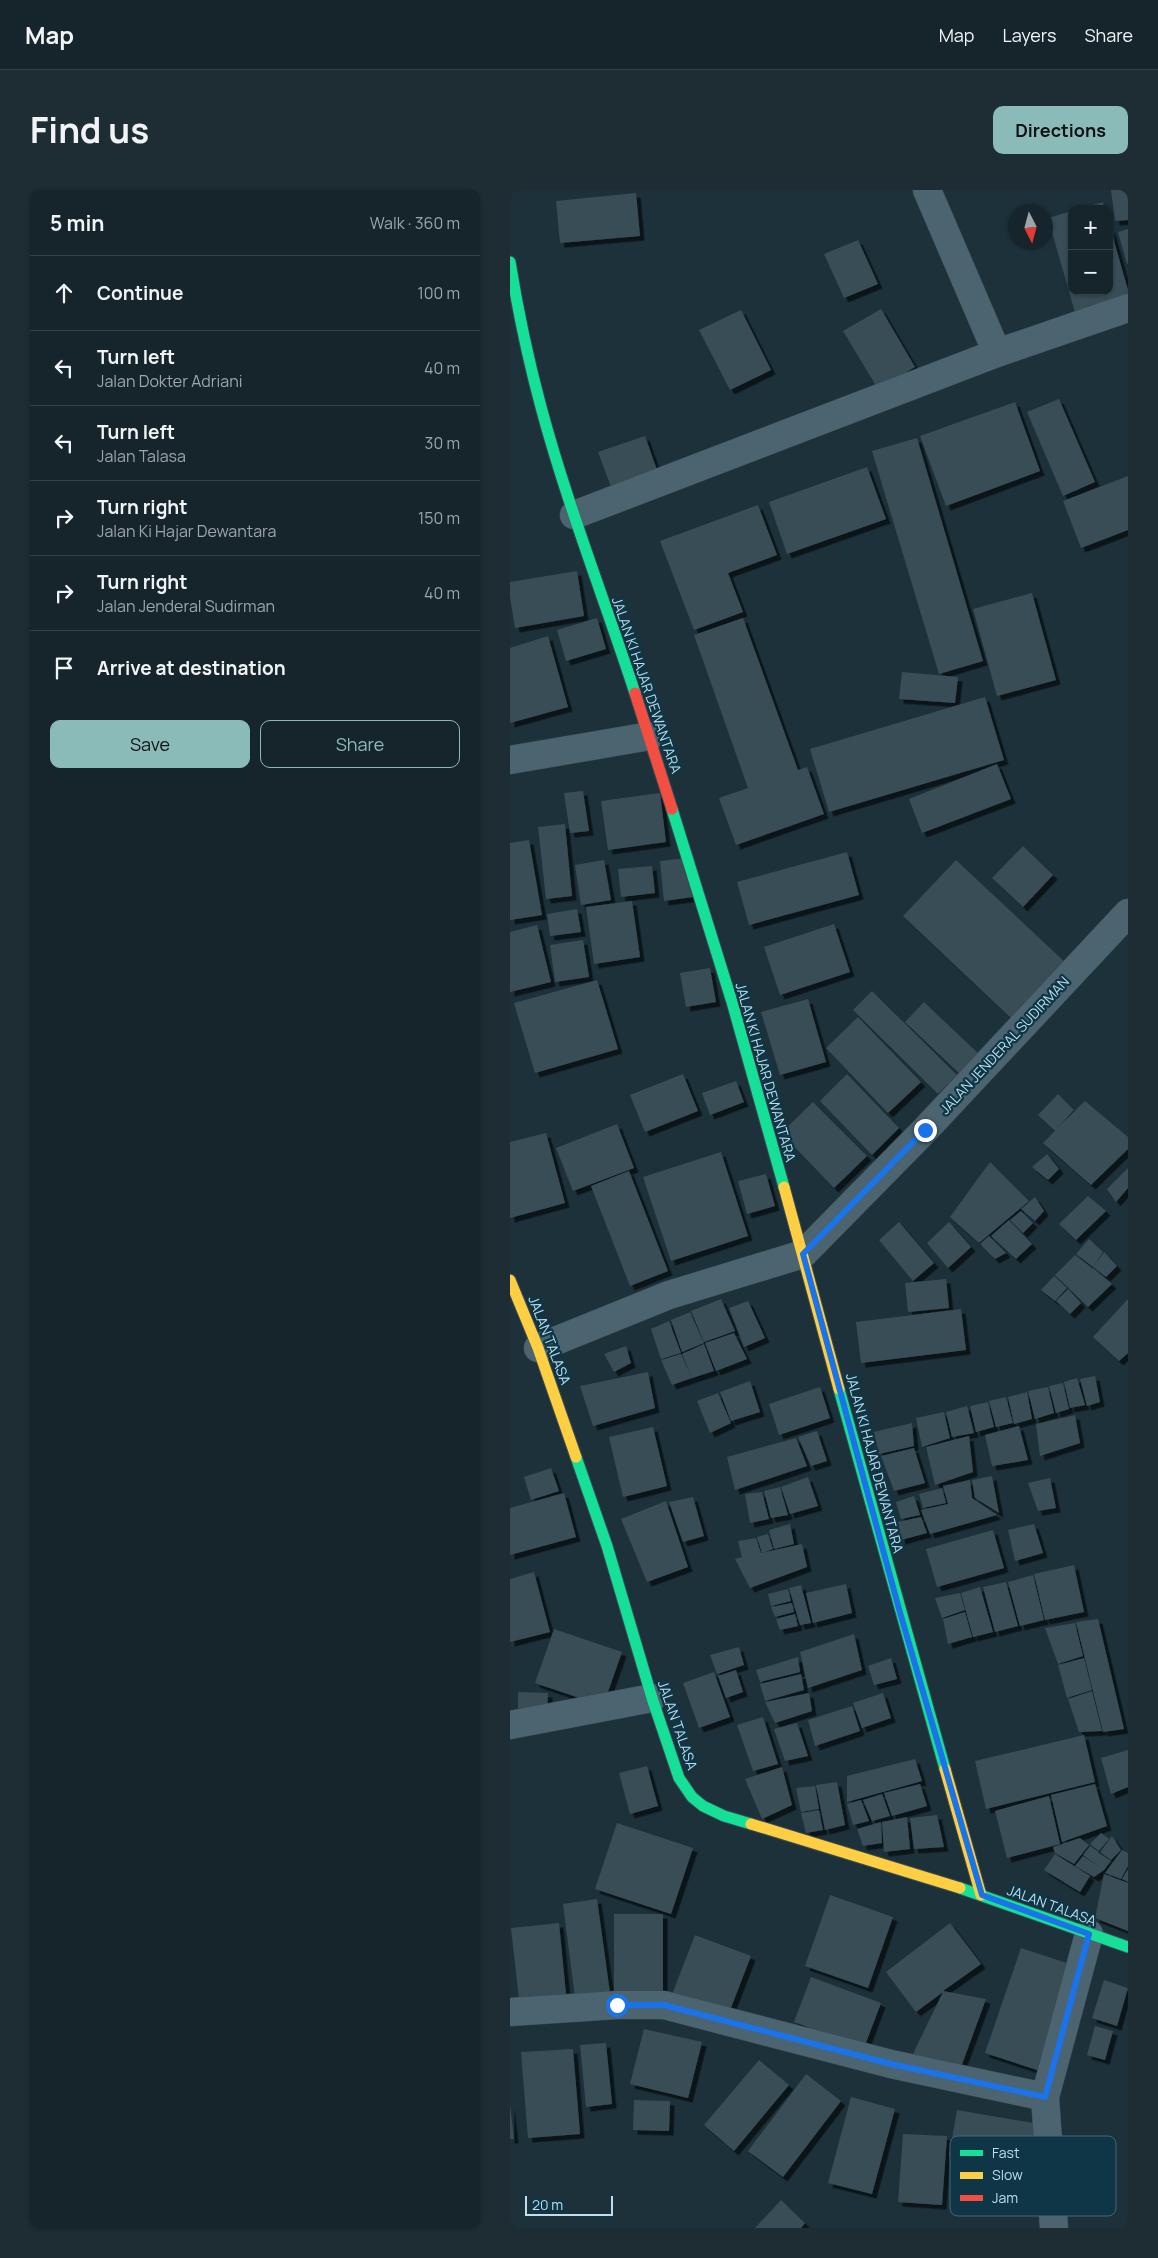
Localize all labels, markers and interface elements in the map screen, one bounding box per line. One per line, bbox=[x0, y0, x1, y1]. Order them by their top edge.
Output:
text: Map bbox=[25, 18, 74, 51]
text: Map bbox=[939, 23, 974, 47]
text: Layers bbox=[1002, 23, 1056, 47]
text: Share bbox=[1084, 23, 1133, 47]
text: Find us bbox=[30, 106, 149, 154]
button: Directions bbox=[993, 106, 1128, 154]
north arrow bbox=[1008, 205, 1053, 250]
map controls bbox=[1068, 205, 1113, 295]
button: + bbox=[1068, 205, 1113, 250]
text: 5 min bbox=[50, 209, 104, 237]
text: Walk · 360 m bbox=[370, 212, 460, 234]
button: − bbox=[1068, 250, 1113, 295]
icon: ahead bbox=[50, 279, 78, 307]
text: Continue bbox=[97, 280, 183, 306]
text: 100 m bbox=[417, 282, 460, 304]
text: Turn left bbox=[97, 344, 175, 370]
icon: left bbox=[50, 354, 78, 382]
text: 40 m bbox=[424, 357, 460, 379]
text: Jalan Dokter Adriani bbox=[97, 370, 242, 392]
text: Turn left bbox=[97, 419, 175, 445]
icon: left bbox=[50, 429, 78, 457]
text: 30 m bbox=[425, 432, 460, 454]
text: Jalan Talasa bbox=[97, 445, 186, 467]
text: Turn right bbox=[97, 494, 187, 520]
icon: right bbox=[50, 504, 78, 532]
text: 150 m bbox=[418, 507, 460, 529]
text: Jalan Ki Hajar Dewantara bbox=[97, 520, 276, 542]
text: Turn right bbox=[97, 569, 187, 595]
icon: right bbox=[50, 579, 78, 607]
text: 40 m bbox=[424, 582, 460, 604]
street label: JALAN KI HAJAR DEWANTARA bbox=[608, 594, 686, 776]
text: Jalan Jenderal Sudirman bbox=[97, 595, 275, 617]
icon: arrive bbox=[50, 654, 78, 682]
text: Arrive at destination bbox=[97, 655, 286, 681]
button: Save bbox=[50, 720, 250, 768]
button: Share bbox=[260, 720, 460, 768]
street label: JALAN JENDERAL SUDIRMAN bbox=[935, 972, 1073, 1118]
street label: JALAN KI HAJAR DEWANTARA bbox=[731, 980, 801, 1164]
route end bbox=[914, 1119, 937, 1142]
street label: JALAN TALASA bbox=[524, 1293, 576, 1387]
street label: JALAN KI HAJAR DEWANTARA bbox=[842, 1371, 908, 1555]
street label: JALAN TALASA bbox=[654, 1678, 702, 1772]
street label: JALAN TALASA bbox=[1005, 1880, 1099, 1930]
route start bbox=[606, 1994, 629, 2017]
legend bbox=[950, 2136, 1116, 2216]
text: Fast bbox=[992, 2143, 1020, 2162]
text: Slow bbox=[992, 2165, 1023, 2184]
text: Jam bbox=[992, 2188, 1018, 2207]
scale bar bbox=[525, 2193, 612, 2216]
text: 20 m bbox=[532, 2195, 563, 2214]

